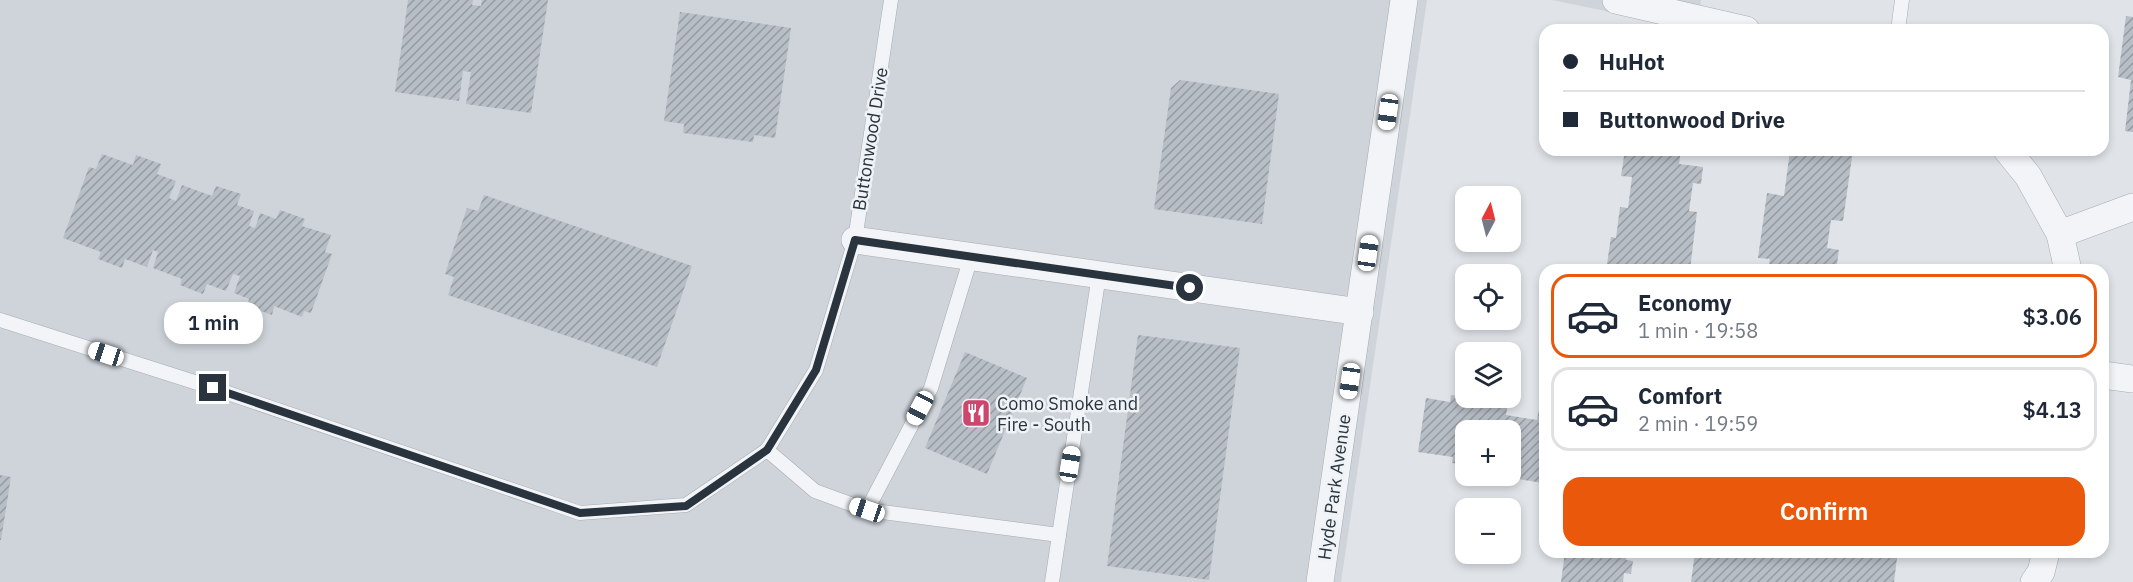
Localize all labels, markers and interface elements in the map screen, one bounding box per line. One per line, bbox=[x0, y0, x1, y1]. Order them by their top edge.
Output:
text: HuHot bbox=[1599, 47, 1665, 76]
street label: Buttonwood Drive bbox=[847, 66, 893, 212]
car bbox=[1377, 93, 1399, 131]
text: Buttonwood Drive bbox=[1599, 105, 1785, 134]
north arrow bbox=[1455, 186, 1521, 252]
map controls bbox=[1455, 186, 1521, 564]
car bbox=[1357, 234, 1379, 272]
button: locate bbox=[1455, 264, 1521, 330]
route start bbox=[1176, 274, 1203, 301]
text: Economy bbox=[1638, 288, 1732, 317]
icon: car bbox=[1566, 289, 1620, 343]
callout: 1 min bbox=[164, 301, 262, 343]
text: $3.06 bbox=[2023, 302, 2082, 331]
text: 1 min bbox=[188, 309, 239, 336]
text: 1 min · 19:58 bbox=[1638, 317, 1758, 344]
car bbox=[86, 340, 126, 368]
button: layers bbox=[1455, 342, 1521, 408]
car bbox=[1339, 362, 1361, 400]
route end bbox=[199, 374, 226, 401]
text: Comfort bbox=[1638, 381, 1722, 410]
icon: car bbox=[1566, 382, 1620, 436]
car bbox=[904, 388, 936, 428]
place label: Como Smoke and Fire - South bbox=[997, 392, 1138, 436]
text: $4.13 bbox=[2023, 395, 2082, 424]
restaurant icon: Como Smoke and Fire - South bbox=[960, 397, 992, 429]
text: 2 min · 19:59 bbox=[1638, 410, 1758, 437]
street label: Hyde Park Avenue bbox=[1312, 413, 1356, 561]
button: + bbox=[1455, 420, 1521, 486]
car bbox=[1058, 445, 1082, 483]
button: Confirm bbox=[1563, 477, 2085, 546]
car bbox=[847, 496, 887, 524]
button: − bbox=[1455, 498, 1521, 564]

